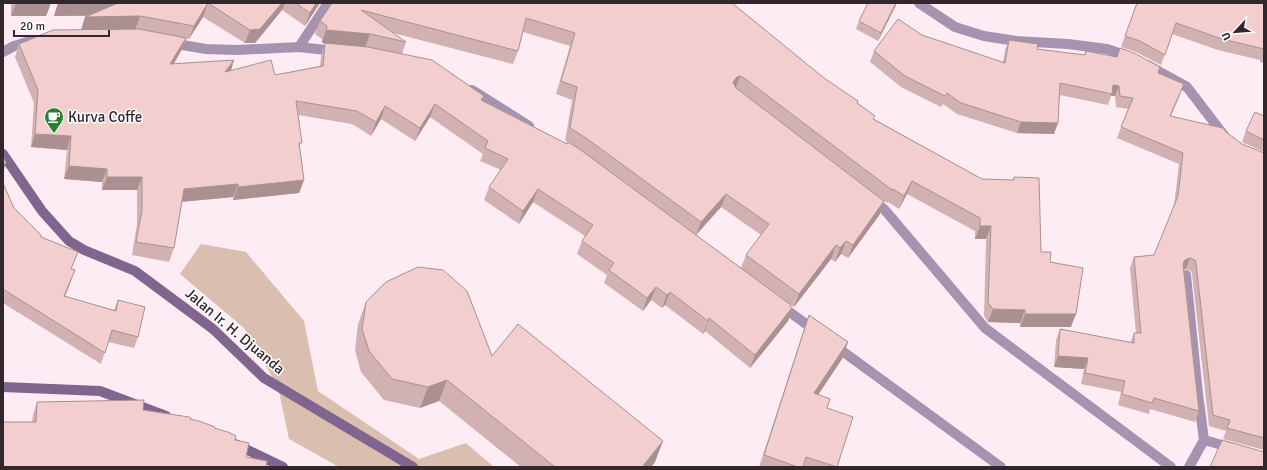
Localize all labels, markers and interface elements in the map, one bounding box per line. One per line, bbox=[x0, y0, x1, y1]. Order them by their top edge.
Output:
scale bar bbox=[14, 12, 109, 38]
north arrow bbox=[1215, 12, 1255, 52]
text: 20 m bbox=[20, 19, 45, 34]
text: U bbox=[1219, 30, 1234, 42]
cafe icon: Kurva Coffe bbox=[43, 106, 65, 134]
place label: Kurva Coffe bbox=[68, 108, 142, 126]
street label: Jalan Ir. H. Djuanda bbox=[182, 284, 288, 378]

